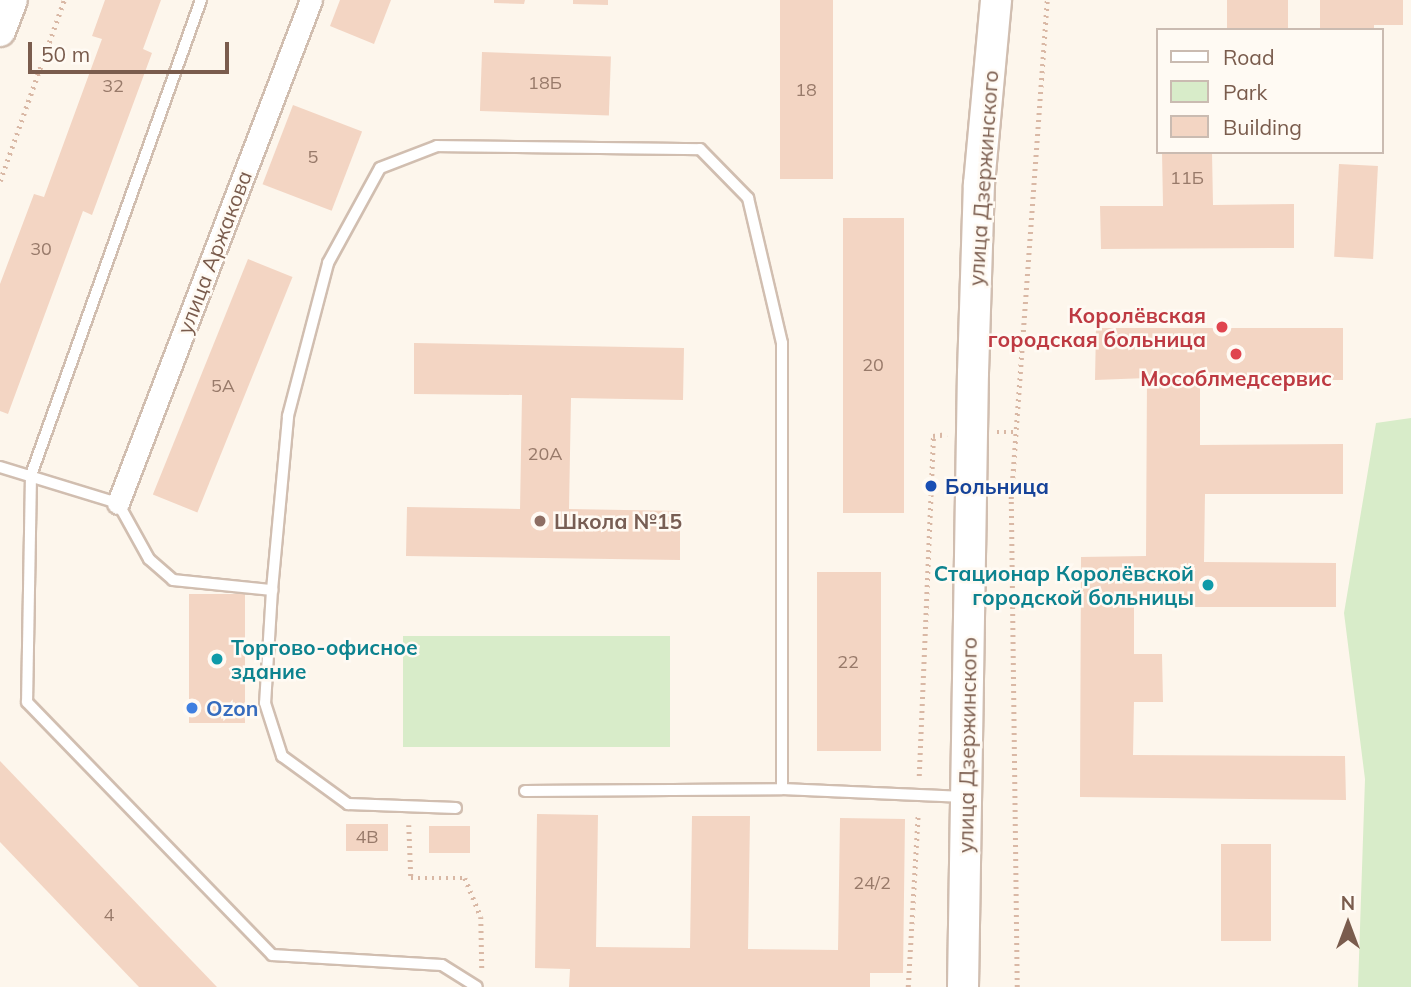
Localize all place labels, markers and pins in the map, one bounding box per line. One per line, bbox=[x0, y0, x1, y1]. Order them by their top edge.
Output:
place label: Королёвская городская больница bbox=[988, 302, 1206, 352]
marker: Королёвская городская больница bbox=[1212, 317, 1232, 337]
marker: Мособлмедсервис bbox=[1228, 346, 1244, 362]
place label: Мособлмедсервис bbox=[1140, 365, 1332, 391]
place label: Больница bbox=[945, 473, 1049, 499]
marker: Больница bbox=[923, 478, 939, 494]
place label: Школа №15 bbox=[554, 508, 682, 534]
marker: Школа №15 bbox=[532, 513, 548, 529]
place label: Стационар Королёвской городской больницы bbox=[934, 560, 1194, 610]
marker: Стационар Королёвской городской больницы bbox=[1200, 577, 1216, 593]
place label: Торгово-офисное здание bbox=[231, 634, 418, 684]
marker: Торгово-офисное здание bbox=[209, 651, 225, 667]
place label: Ozon bbox=[206, 695, 258, 721]
marker: Ozon bbox=[184, 700, 200, 716]

